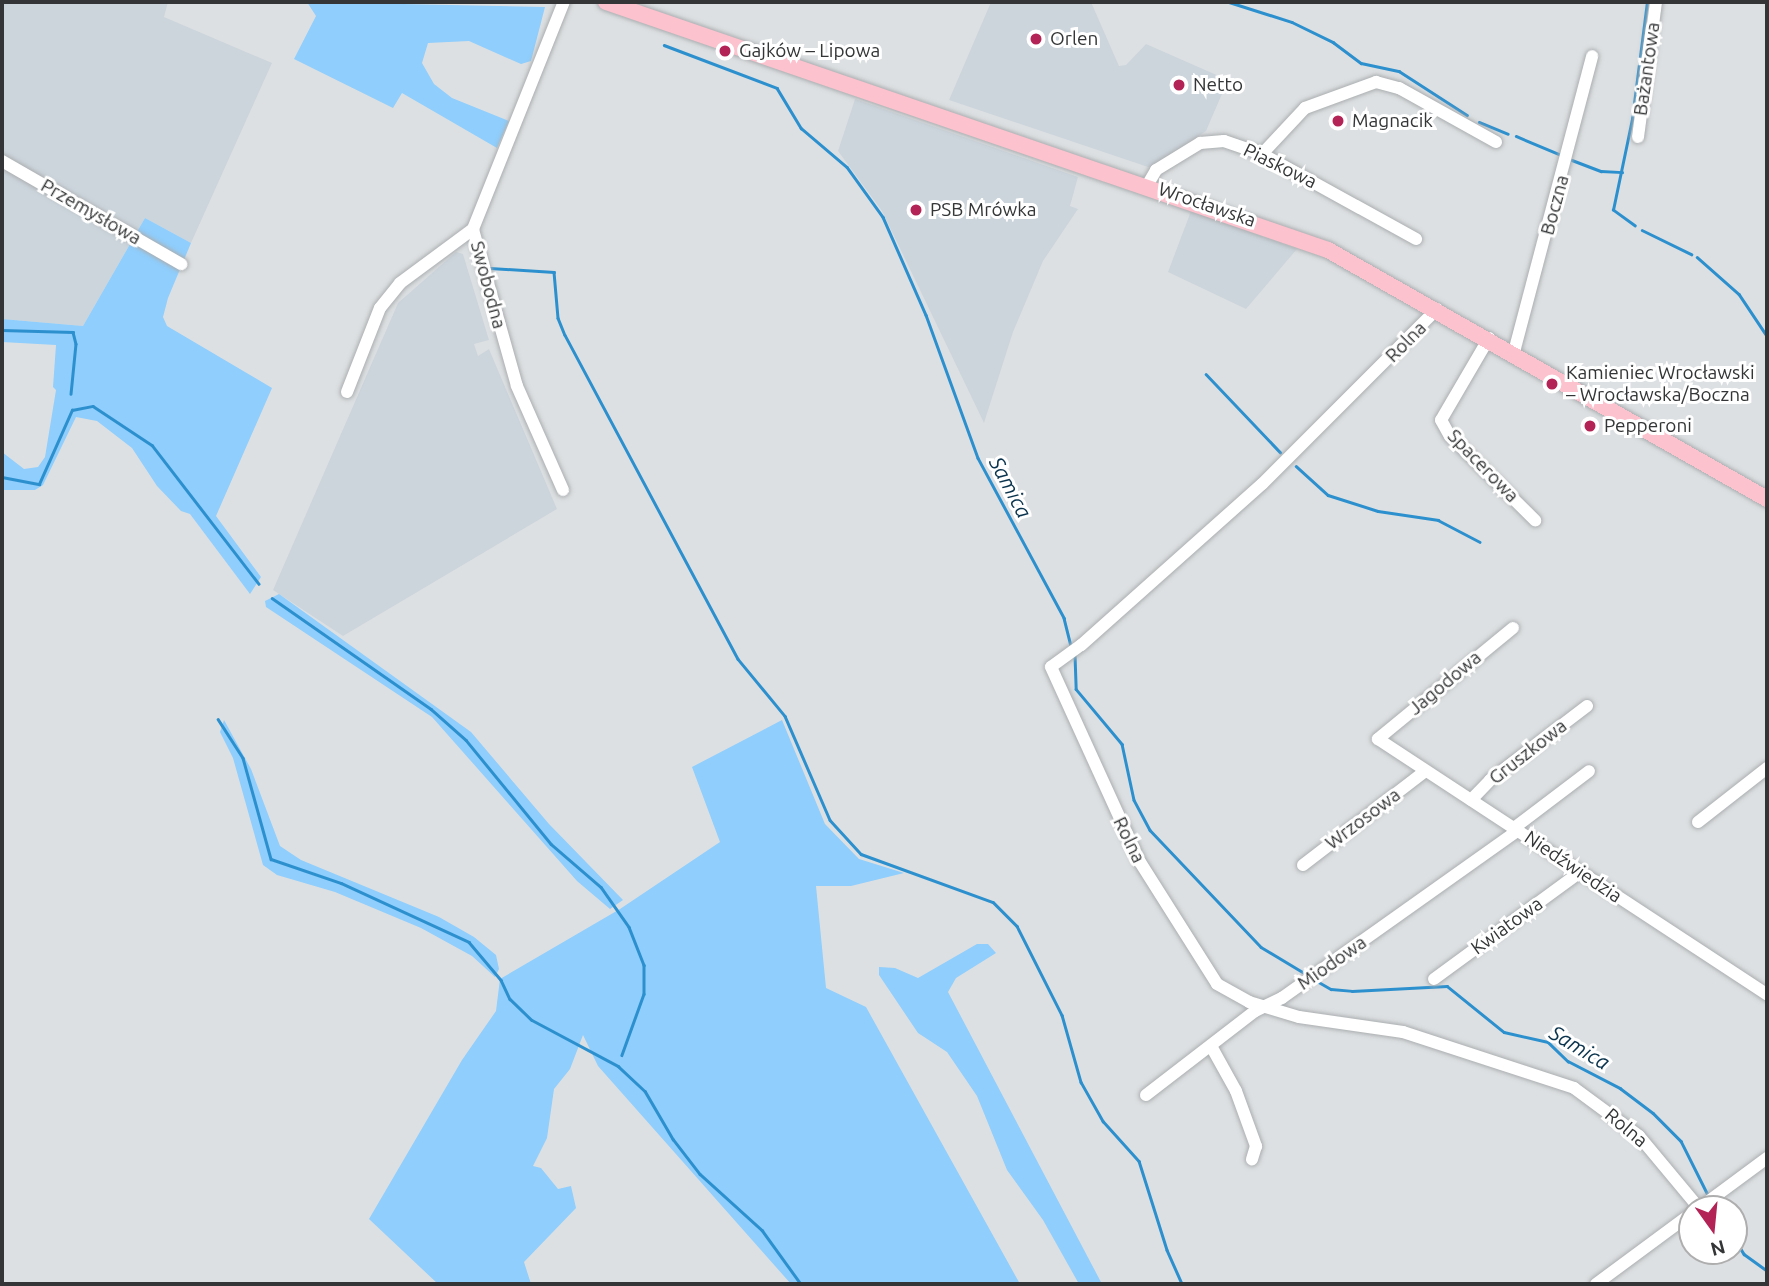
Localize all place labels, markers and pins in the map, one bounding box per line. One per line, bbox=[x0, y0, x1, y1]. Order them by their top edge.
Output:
place label: Orlen bbox=[1050, 28, 1098, 50]
marker: Orlen bbox=[1028, 31, 1044, 47]
place label: Gajków – Lipowa bbox=[739, 40, 880, 62]
marker: Gajków – Lipowa bbox=[717, 43, 733, 59]
place label: Netto bbox=[1193, 74, 1243, 96]
marker: Netto bbox=[1171, 77, 1187, 93]
place label: Magnacik bbox=[1352, 110, 1433, 132]
marker: Magnacik bbox=[1330, 113, 1346, 129]
place label: PSB Mrówka bbox=[930, 199, 1037, 221]
marker: PSB Mrówka bbox=[908, 202, 924, 218]
place label: Kamieniec Wrocławski – Wrocławska/Boczna bbox=[1566, 362, 1754, 406]
marker: Kamieniec Wrocławski – Wrocławska/Boczna bbox=[1544, 376, 1560, 392]
place label: Pepperoni bbox=[1604, 415, 1692, 437]
marker: Pepperoni bbox=[1582, 418, 1598, 434]

